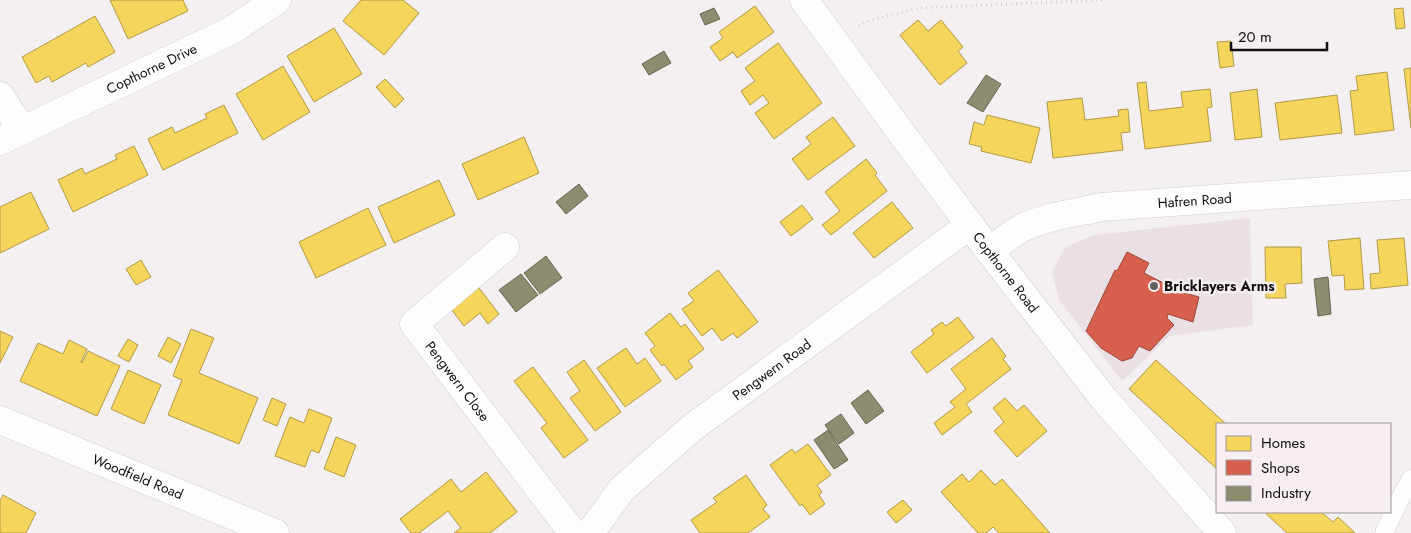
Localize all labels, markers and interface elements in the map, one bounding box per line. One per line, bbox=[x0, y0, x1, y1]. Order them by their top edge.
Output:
scale bar bbox=[1231, 20, 1327, 52]
text: 20 m bbox=[1238, 26, 1272, 48]
street label: Copthorne Drive bbox=[103, 38, 200, 99]
street label: Hafren Road bbox=[1157, 188, 1233, 213]
street label: Copthorne Road bbox=[968, 228, 1044, 317]
place label: Bricklayers Arms bbox=[1164, 276, 1275, 296]
marker: Bricklayers Arms bbox=[1148, 280, 1160, 292]
street label: Pengwern Road bbox=[728, 334, 815, 405]
street label: Pengwern Close bbox=[420, 337, 495, 425]
legend bbox=[1216, 423, 1391, 513]
text: Homes bbox=[1261, 432, 1305, 454]
street label: Woodfield Road bbox=[89, 449, 186, 504]
text: Shops bbox=[1261, 457, 1300, 479]
text: Industry bbox=[1261, 482, 1311, 504]

